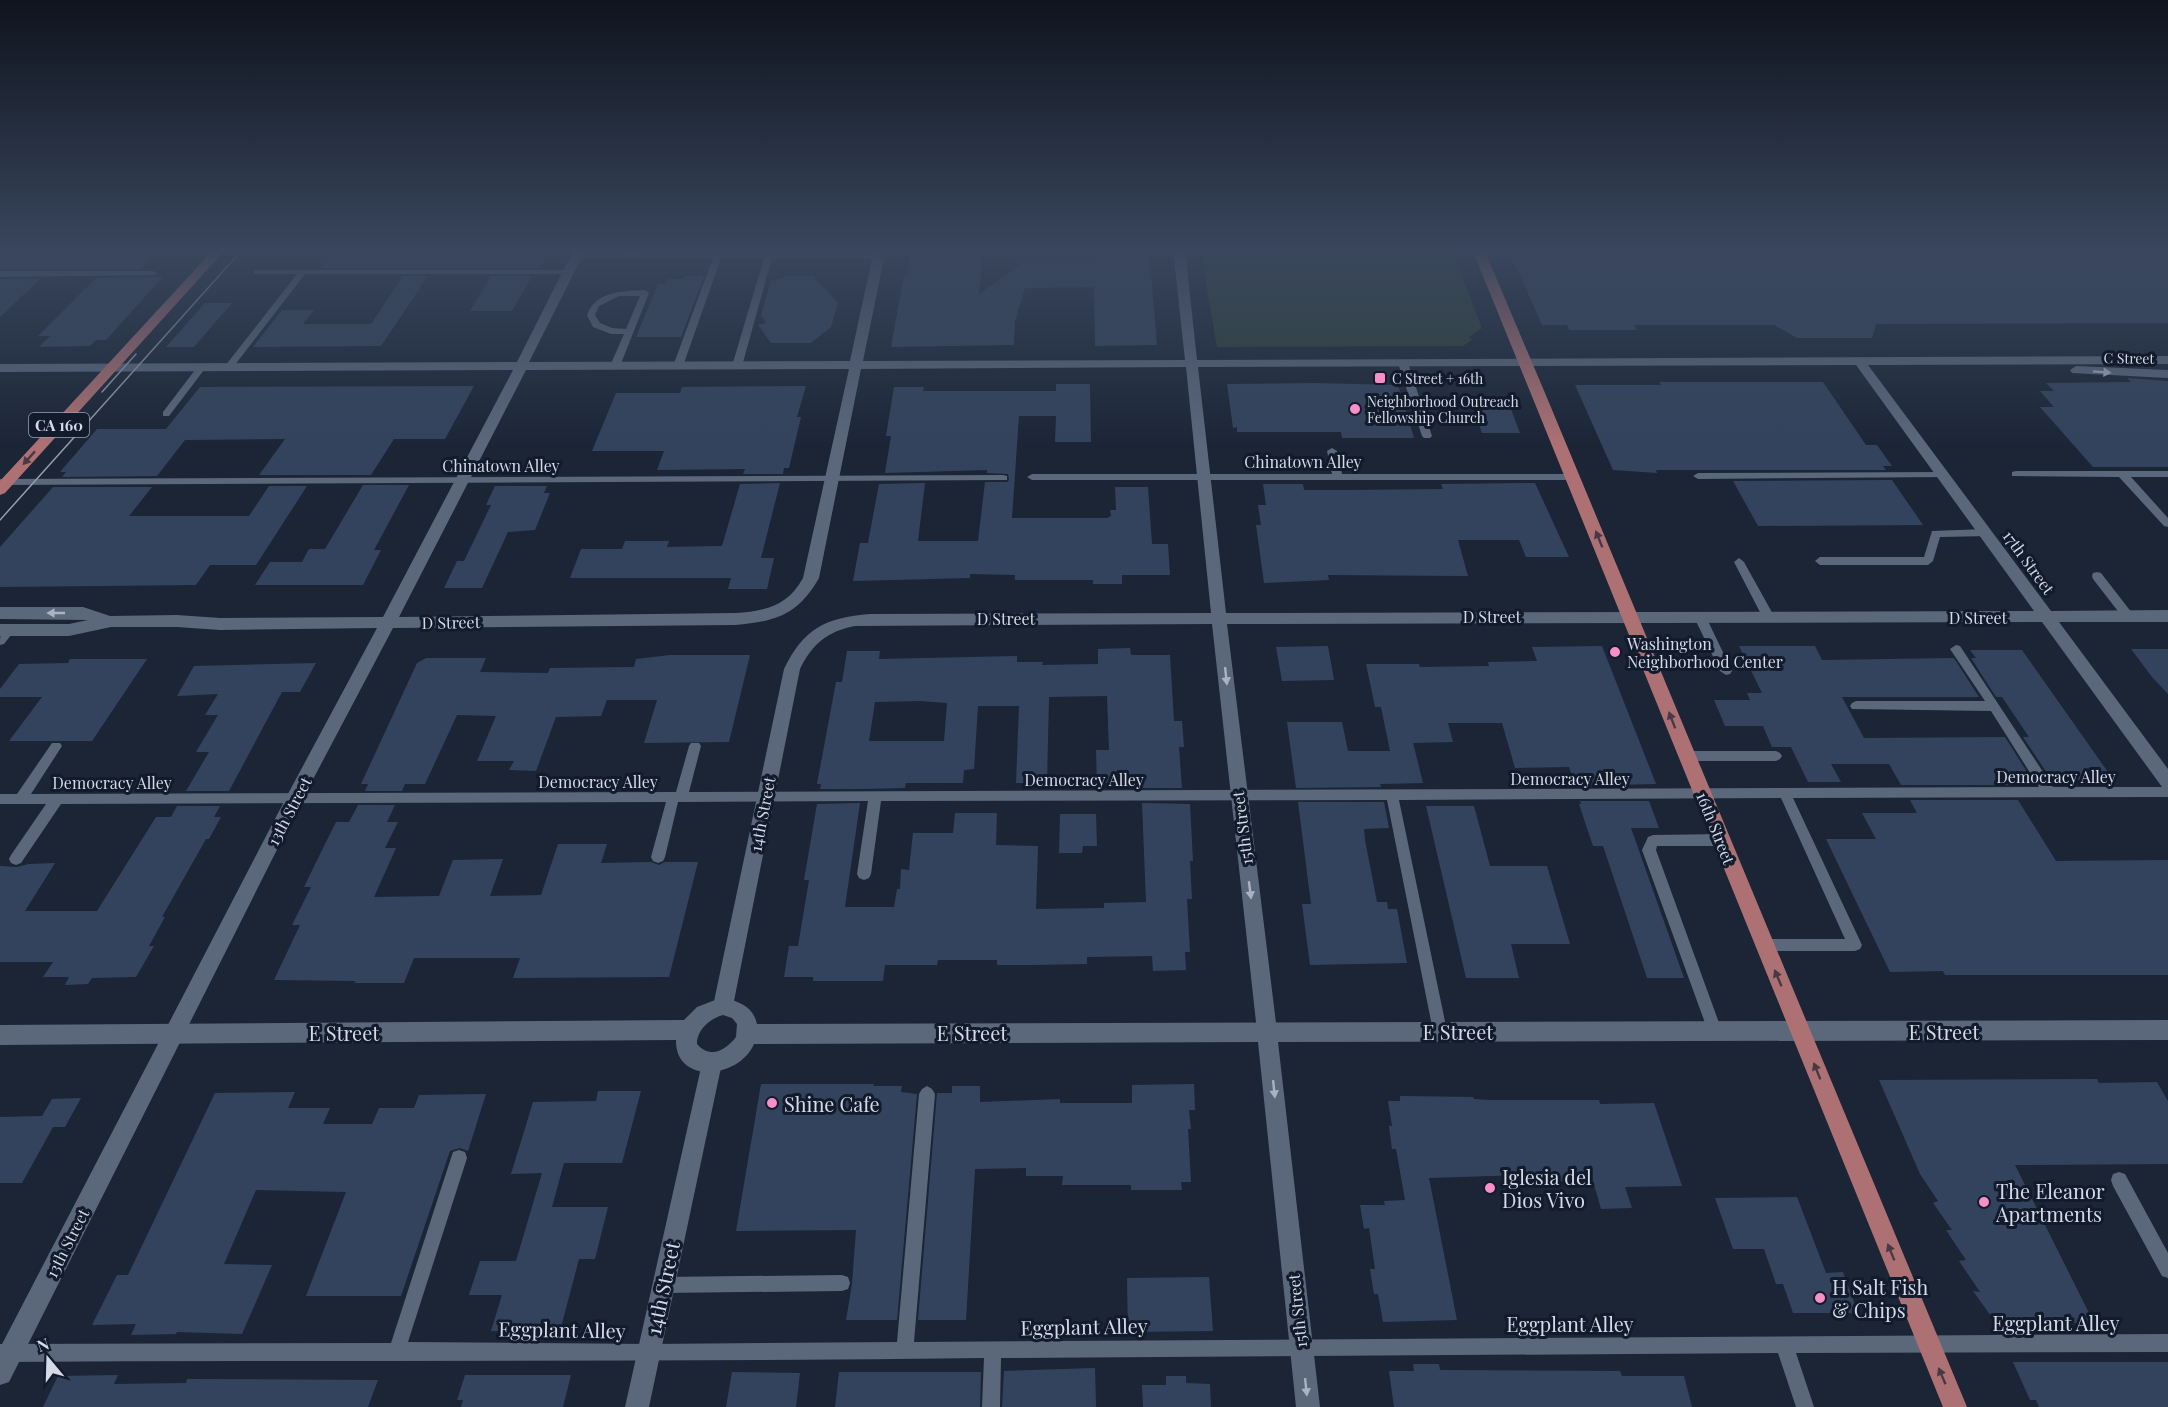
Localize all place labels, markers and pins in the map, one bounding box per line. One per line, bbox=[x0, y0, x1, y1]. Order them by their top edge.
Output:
place label: C Street + 16th bbox=[1392, 369, 1484, 388]
marker: C Street + 16th bbox=[1373, 371, 1387, 385]
place label: Neighborhood Outreach Fellowship Church bbox=[1367, 392, 1519, 427]
marker: Neighborhood Outreach Fellowship Church bbox=[1348, 402, 1362, 416]
place label: Washington Neighborhood Center bbox=[1626, 633, 1783, 672]
marker: Washington Neighborhood Center bbox=[1608, 645, 1622, 659]
place label: Shine Cafe bbox=[784, 1090, 880, 1117]
marker: Shine Cafe bbox=[765, 1096, 779, 1110]
place label: Iglesia del Dios Vivo bbox=[1502, 1163, 1592, 1213]
place label: The Eleanor Apartments bbox=[1995, 1177, 2105, 1227]
marker: Iglesia del Dios Vivo bbox=[1483, 1181, 1497, 1195]
marker: The Eleanor Apartments bbox=[1977, 1195, 1991, 1209]
place label: H Salt Fish & Chips bbox=[1832, 1273, 1928, 1323]
marker: H Salt Fish & Chips bbox=[1813, 1291, 1827, 1305]

